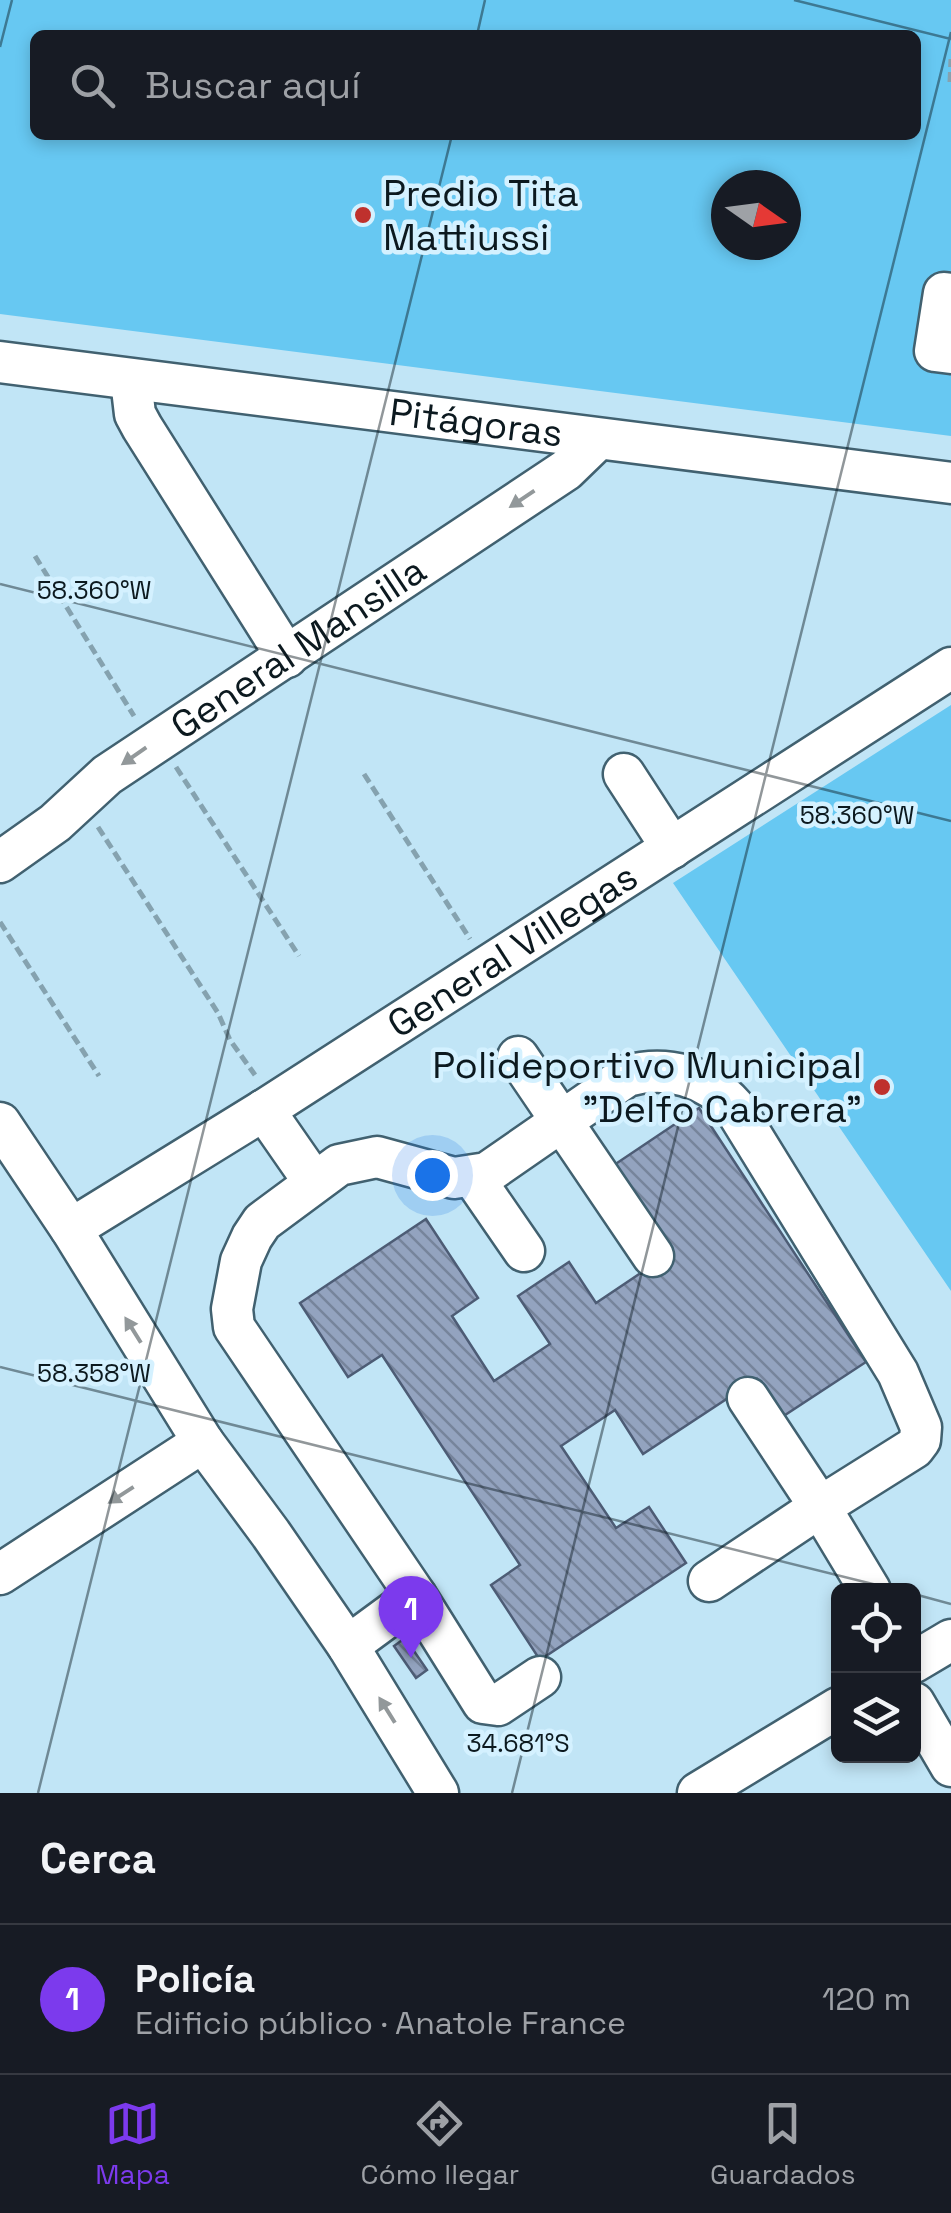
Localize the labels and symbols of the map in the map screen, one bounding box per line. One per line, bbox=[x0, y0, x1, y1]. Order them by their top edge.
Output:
place label: Predio Tita Mattiussi bbox=[383, 169, 579, 261]
north arrow bbox=[711, 170, 801, 260]
marker: Predio Tita Mattiussi bbox=[352, 204, 374, 226]
street label: Pitágoras bbox=[387, 388, 566, 457]
one-way arrow bbox=[508, 490, 536, 508]
street label: General Mansilla bbox=[162, 546, 435, 750]
text: 58.360°W bbox=[37, 574, 151, 606]
one-way arrow bbox=[121, 746, 148, 765]
text: 58.360°W bbox=[800, 799, 914, 831]
street label: General Villegas bbox=[378, 852, 646, 1048]
place label: Polideportivo Municipal "Delfo Cabrera" bbox=[432, 1041, 862, 1133]
marker: Polideportivo Municipal "Delfo Cabrera" bbox=[871, 1076, 893, 1098]
your location bbox=[407, 1150, 458, 1201]
one-way arrow bbox=[125, 1316, 142, 1344]
text: 58.358°W bbox=[37, 1357, 151, 1389]
one-way arrow bbox=[107, 1486, 135, 1504]
pin: 1 bbox=[378, 1576, 444, 1658]
one-way arrow bbox=[379, 1696, 396, 1724]
text: 34.681°S bbox=[466, 1727, 570, 1759]

